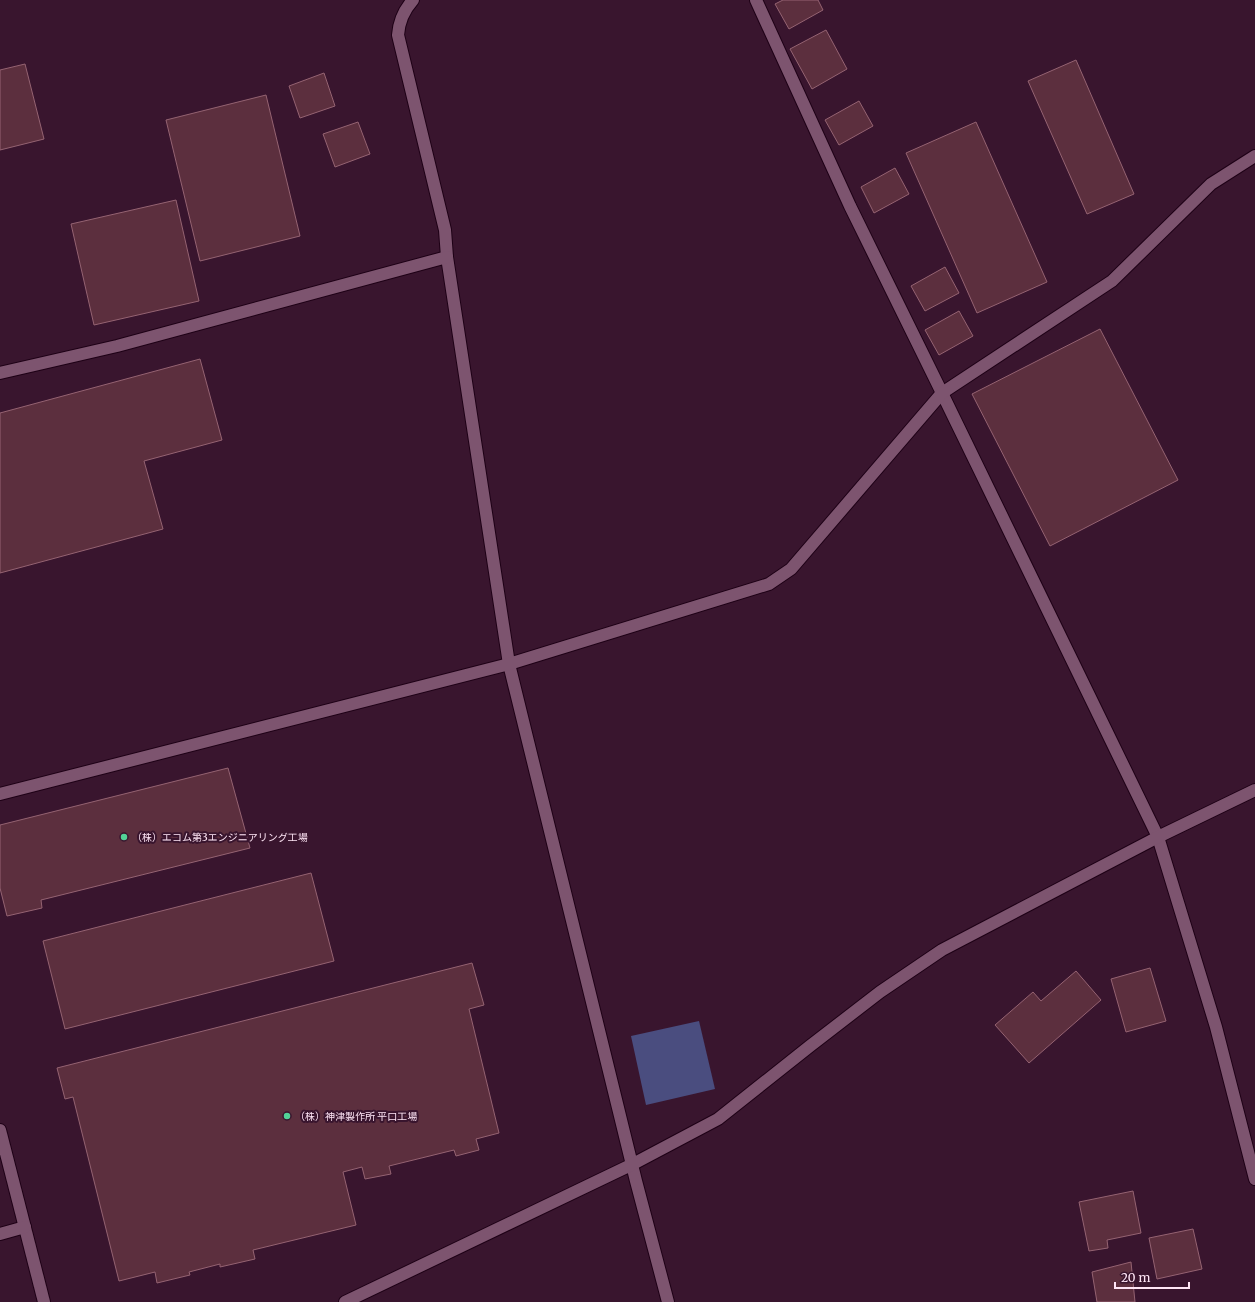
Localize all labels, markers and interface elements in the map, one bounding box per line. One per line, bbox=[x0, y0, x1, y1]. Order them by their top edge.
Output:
place label: （株）エコム第3エンジニアリング工場 bbox=[132, 831, 308, 844]
marker: （株）エコム第3エンジニアリング工場 bbox=[119, 832, 129, 842]
place label: （株）神津製作所 平口工場 bbox=[295, 1110, 417, 1123]
marker: （株）神津製作所 平口工場 bbox=[282, 1111, 292, 1121]
scale bar bbox=[1115, 1264, 1189, 1290]
text: 20 m bbox=[1121, 1270, 1150, 1285]

